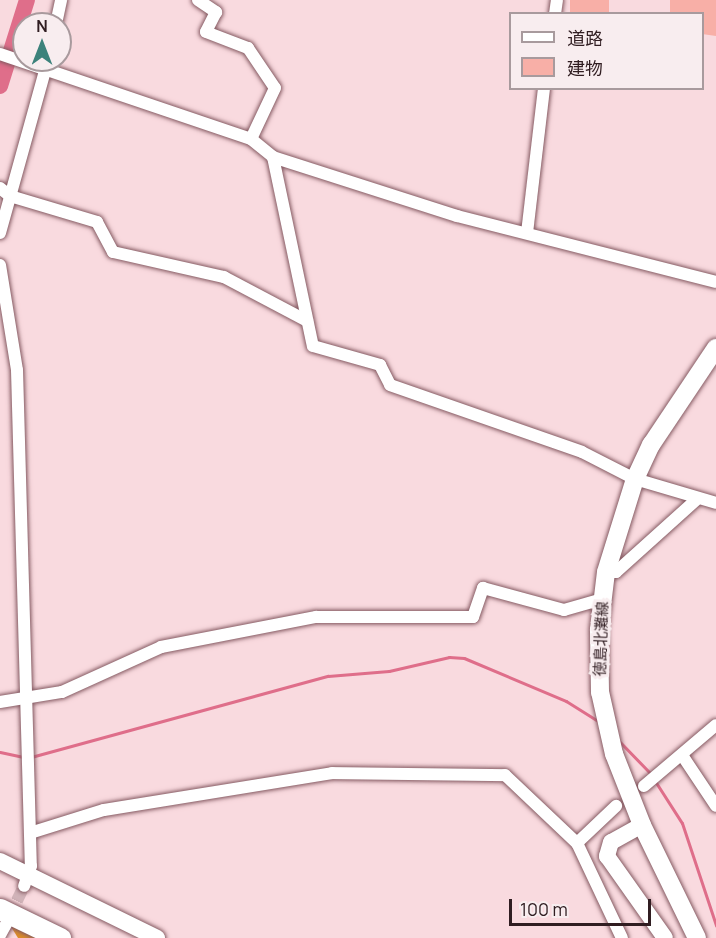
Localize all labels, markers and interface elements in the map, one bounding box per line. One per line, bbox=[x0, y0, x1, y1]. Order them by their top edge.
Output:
north arrow bbox=[12, 12, 72, 72]
legend bbox=[509, 12, 704, 90]
text: N bbox=[36, 15, 48, 37]
text: 道路 bbox=[567, 26, 603, 50]
text: 建物 bbox=[567, 56, 603, 80]
street label: 徳島北灘線 bbox=[591, 601, 611, 677]
scale bar bbox=[512, 887, 654, 925]
text: 100 m bbox=[520, 897, 568, 921]

